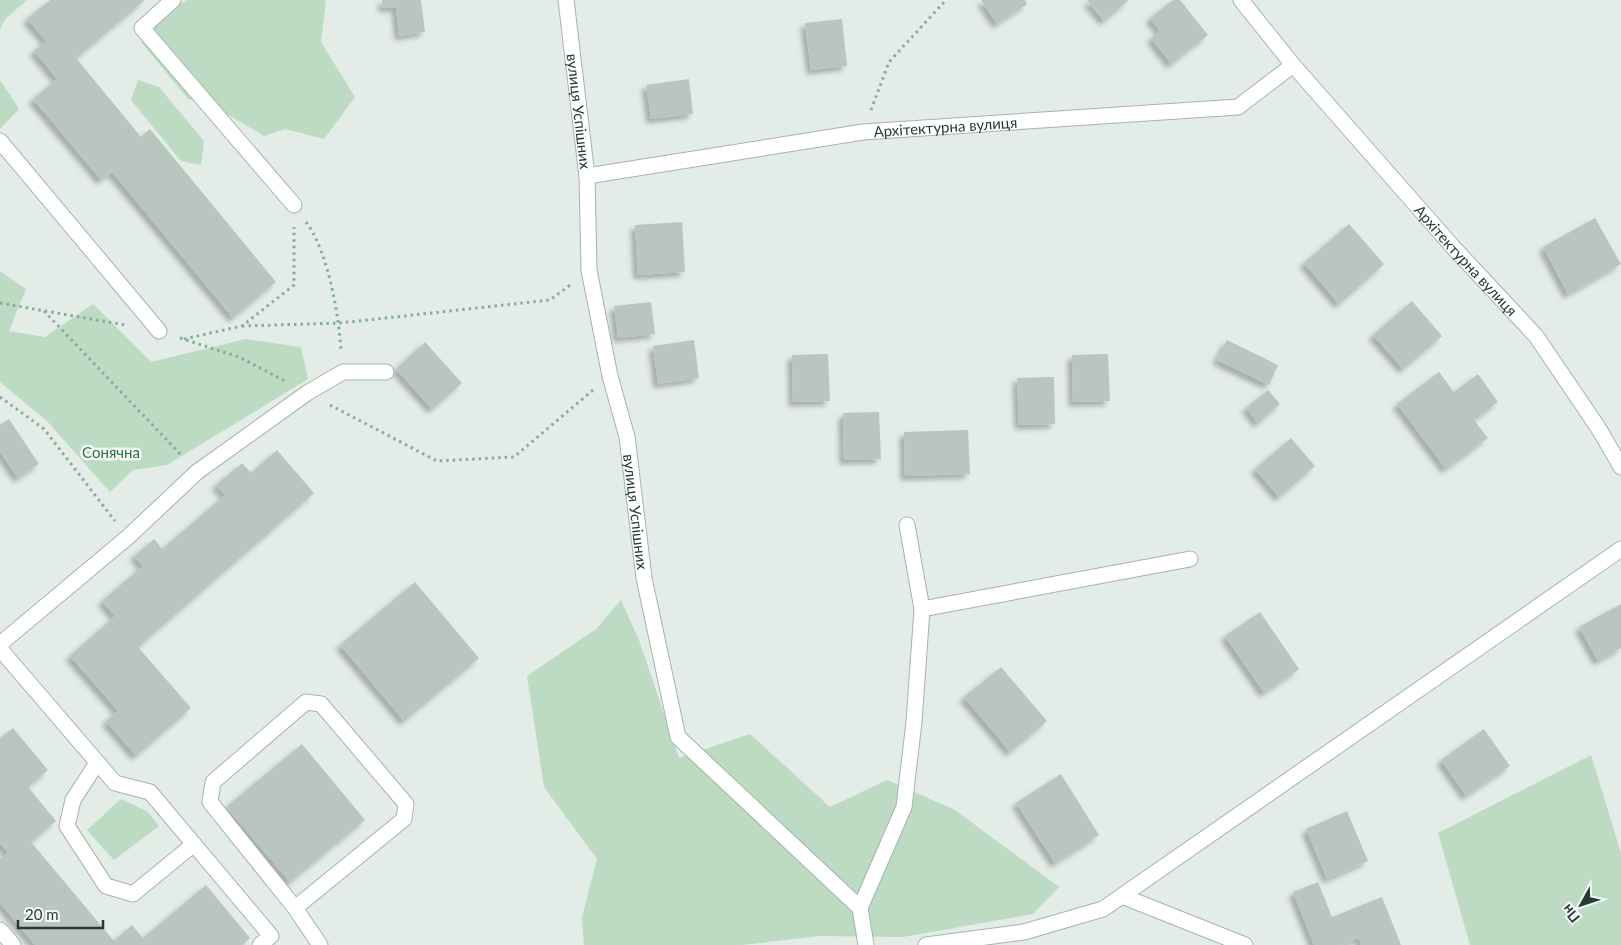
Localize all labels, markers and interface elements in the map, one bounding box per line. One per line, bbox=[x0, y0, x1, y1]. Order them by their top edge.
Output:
street label: вулиця Успішних bbox=[563, 52, 595, 170]
street label: Архітектурна вулиця bbox=[873, 113, 1018, 140]
street label: Архітектурна вулиця bbox=[1411, 201, 1521, 319]
park label: Сонячна bbox=[82, 443, 140, 461]
street label: вулиця Успішних bbox=[620, 453, 652, 571]
north arrow bbox=[1556, 880, 1606, 930]
scale bar bbox=[18, 898, 102, 930]
text: Пн bbox=[1558, 901, 1583, 926]
text: 20 m bbox=[25, 905, 59, 923]

